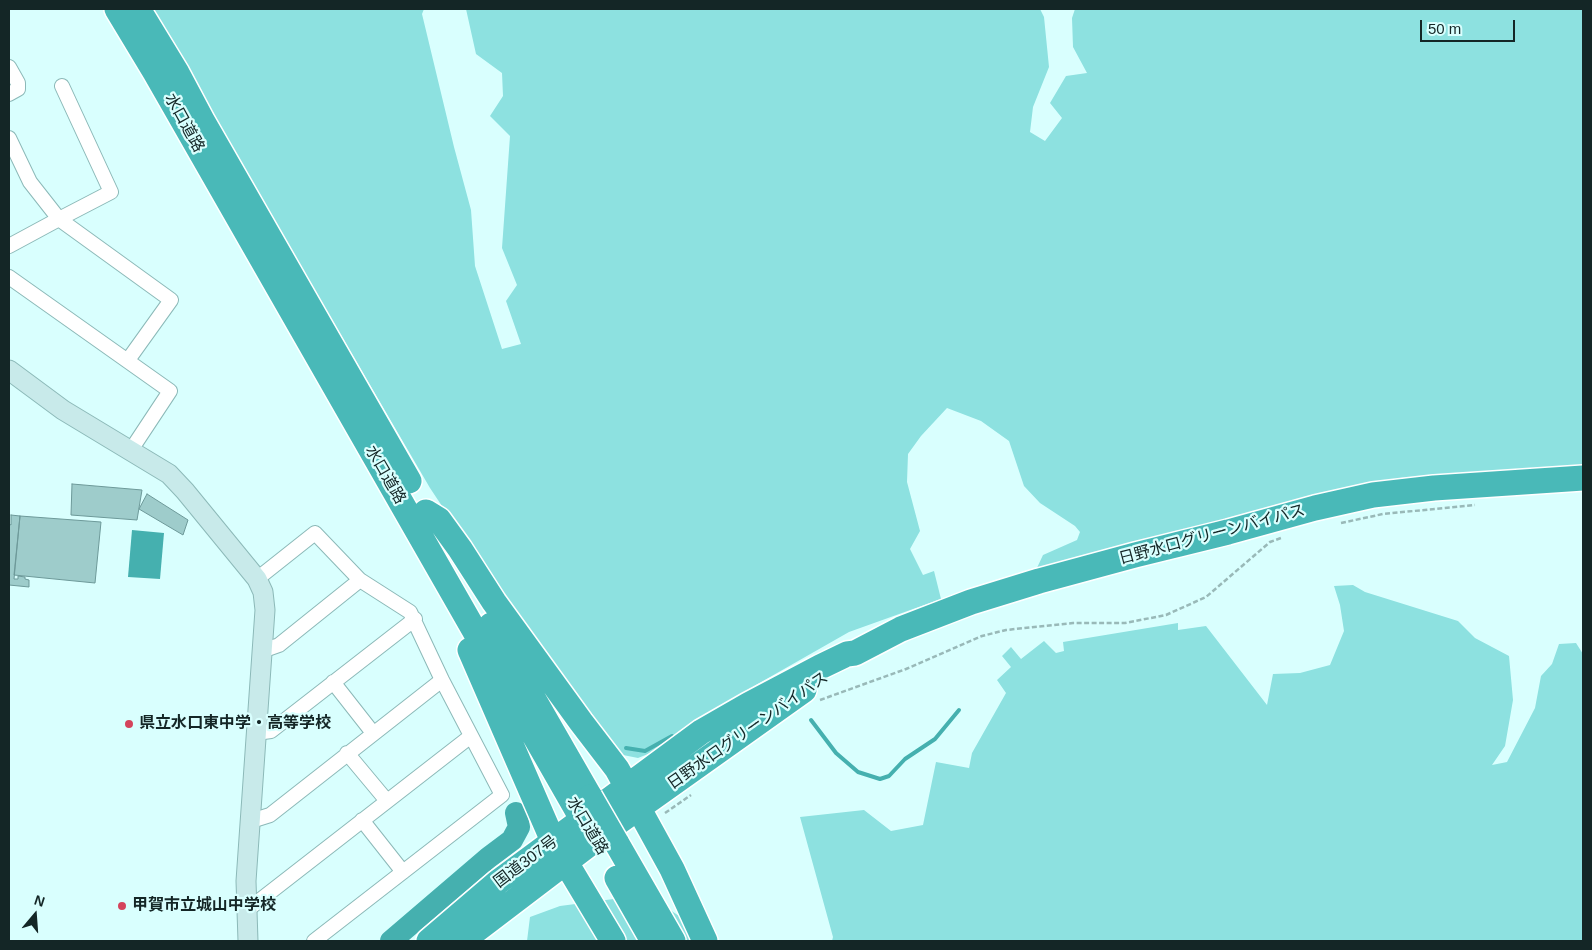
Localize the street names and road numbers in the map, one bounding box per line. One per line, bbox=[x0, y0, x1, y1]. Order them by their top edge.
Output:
street label: 水口道路 bbox=[160, 90, 208, 156]
street label: 水口道路 bbox=[361, 442, 409, 508]
street label: 日野水口グリーンバイパス bbox=[1117, 501, 1307, 569]
street label: 日野水口グリーンバイパス bbox=[664, 668, 832, 794]
street label: 水口道路 bbox=[562, 794, 612, 858]
street label: 国道307号 bbox=[490, 832, 562, 892]

